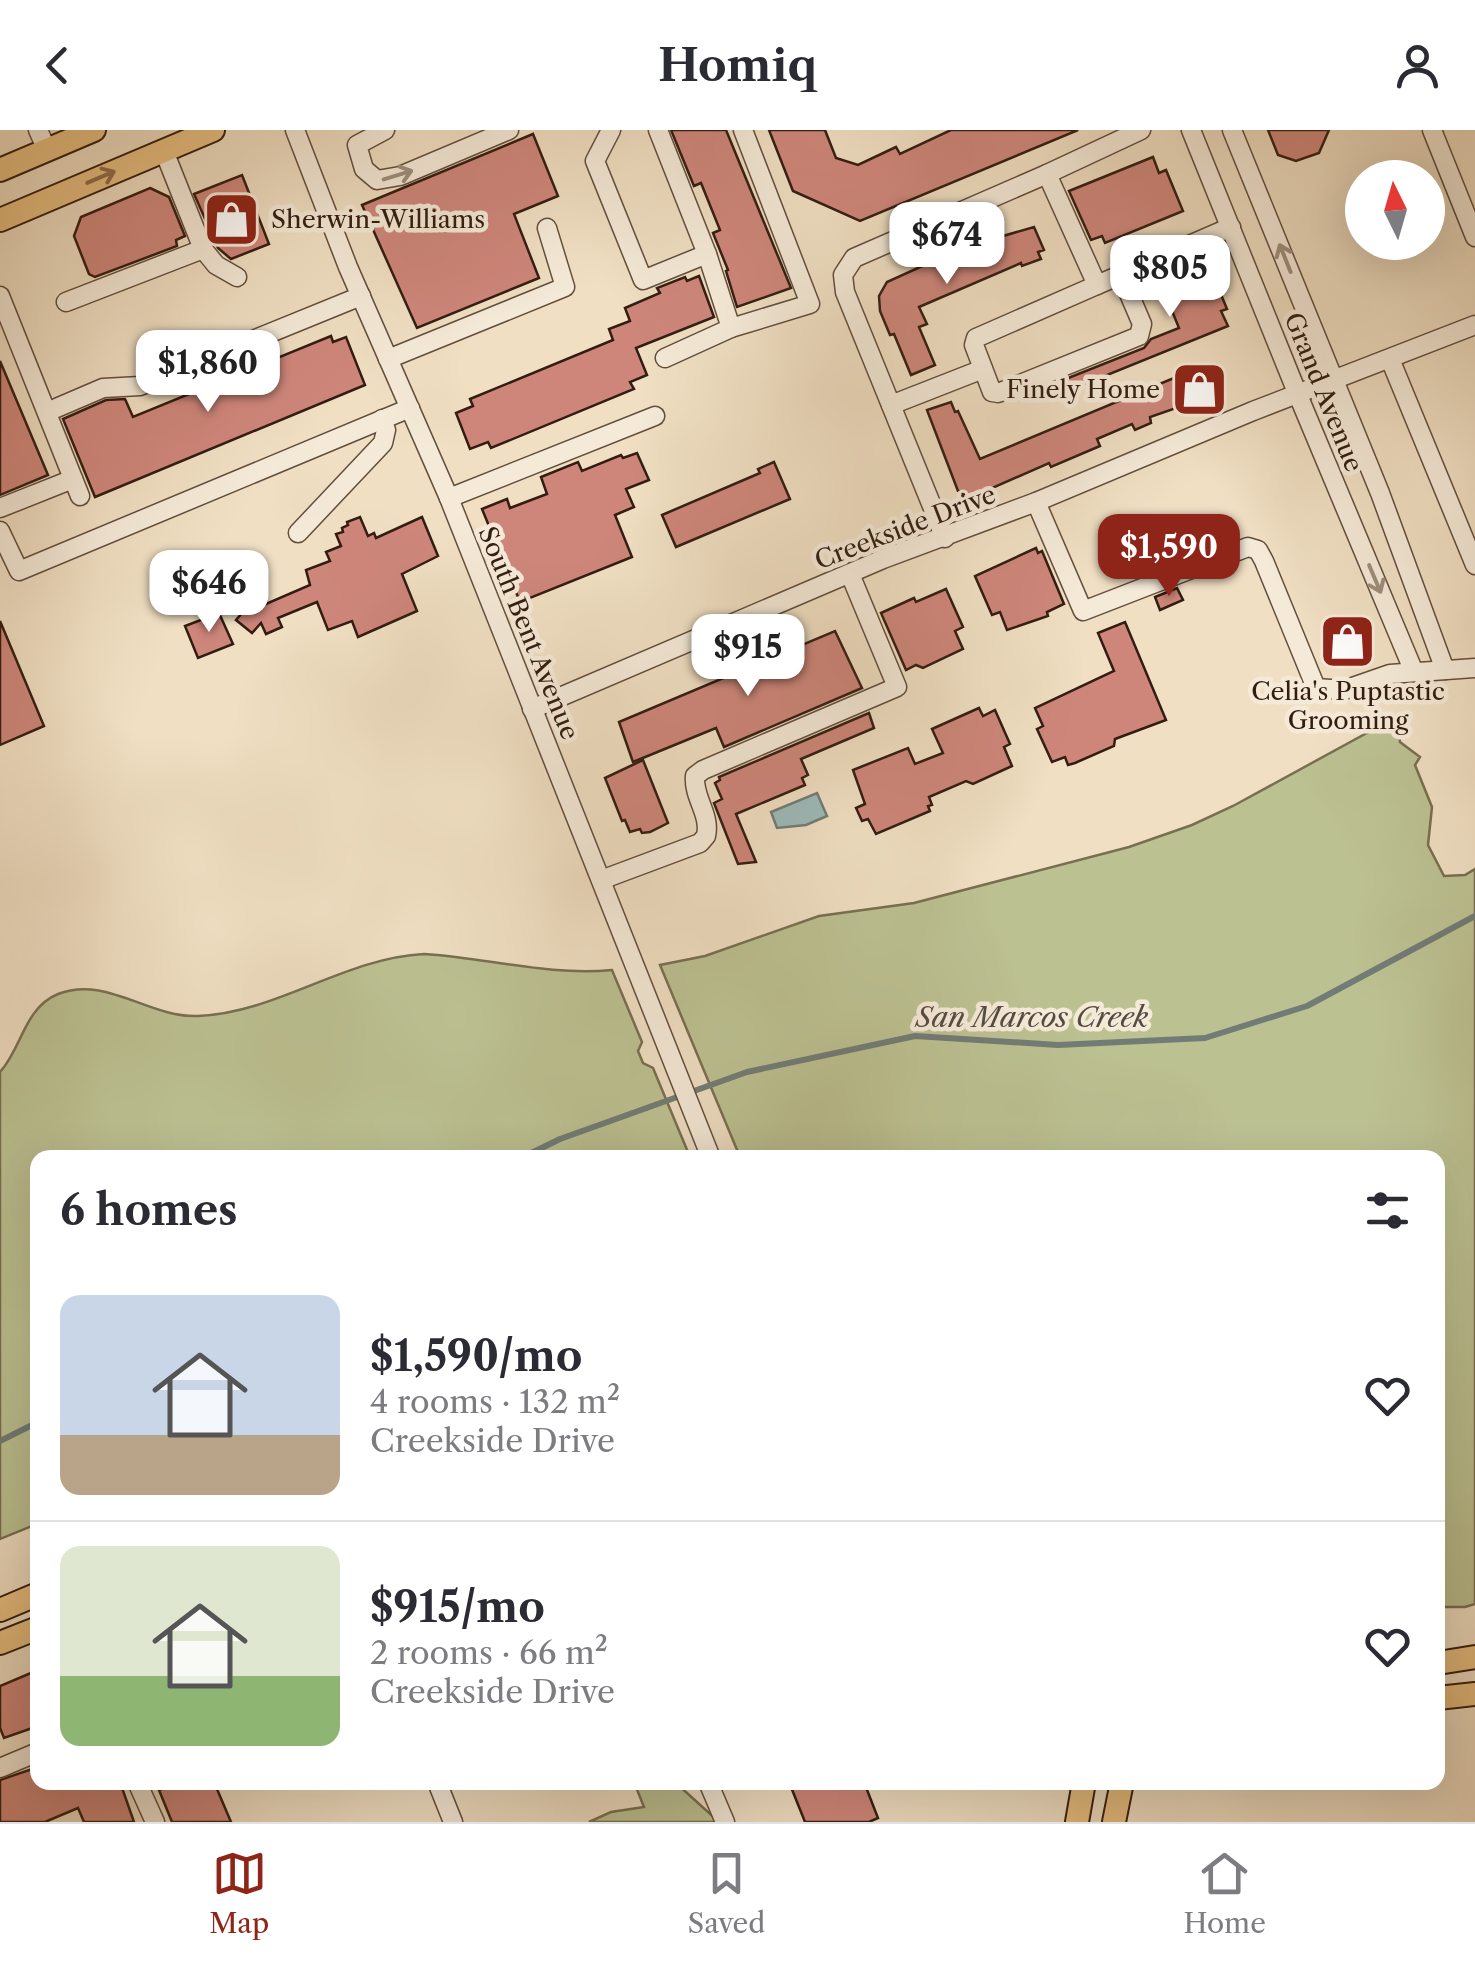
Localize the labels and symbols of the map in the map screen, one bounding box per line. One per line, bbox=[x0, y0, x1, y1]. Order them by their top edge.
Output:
north arrow bbox=[1345, 160, 1445, 260]
one-way arrow bbox=[381, 165, 413, 183]
one-way arrow bbox=[85, 167, 116, 185]
shop icon: Sherwin-Williams bbox=[202, 189, 262, 249]
pin: $674 bbox=[888, 202, 1006, 287]
place label: Sherwin-Williams bbox=[271, 204, 485, 235]
pin: $805 bbox=[1111, 235, 1229, 320]
one-way arrow bbox=[1275, 244, 1293, 274]
street label: Grand Avenue bbox=[1277, 308, 1370, 476]
pin: $1,860 bbox=[127, 330, 289, 415]
shop icon: Finely Home bbox=[1169, 359, 1229, 419]
place label: Finely Home bbox=[1006, 374, 1160, 405]
street label: Creekside Drive bbox=[810, 479, 1000, 576]
pin: $1,590 bbox=[1088, 514, 1250, 599]
street label: South Bent Avenue bbox=[472, 522, 585, 744]
pin: $646 bbox=[150, 550, 268, 635]
one-way arrow bbox=[1367, 563, 1385, 594]
shop icon: Celia's Puptastic Grooming bbox=[1318, 612, 1378, 672]
pin: $915 bbox=[689, 614, 807, 699]
place label: Celia's Puptastic Grooming bbox=[1251, 676, 1445, 736]
water label: San Marcos Creek bbox=[914, 1000, 1149, 1034]

